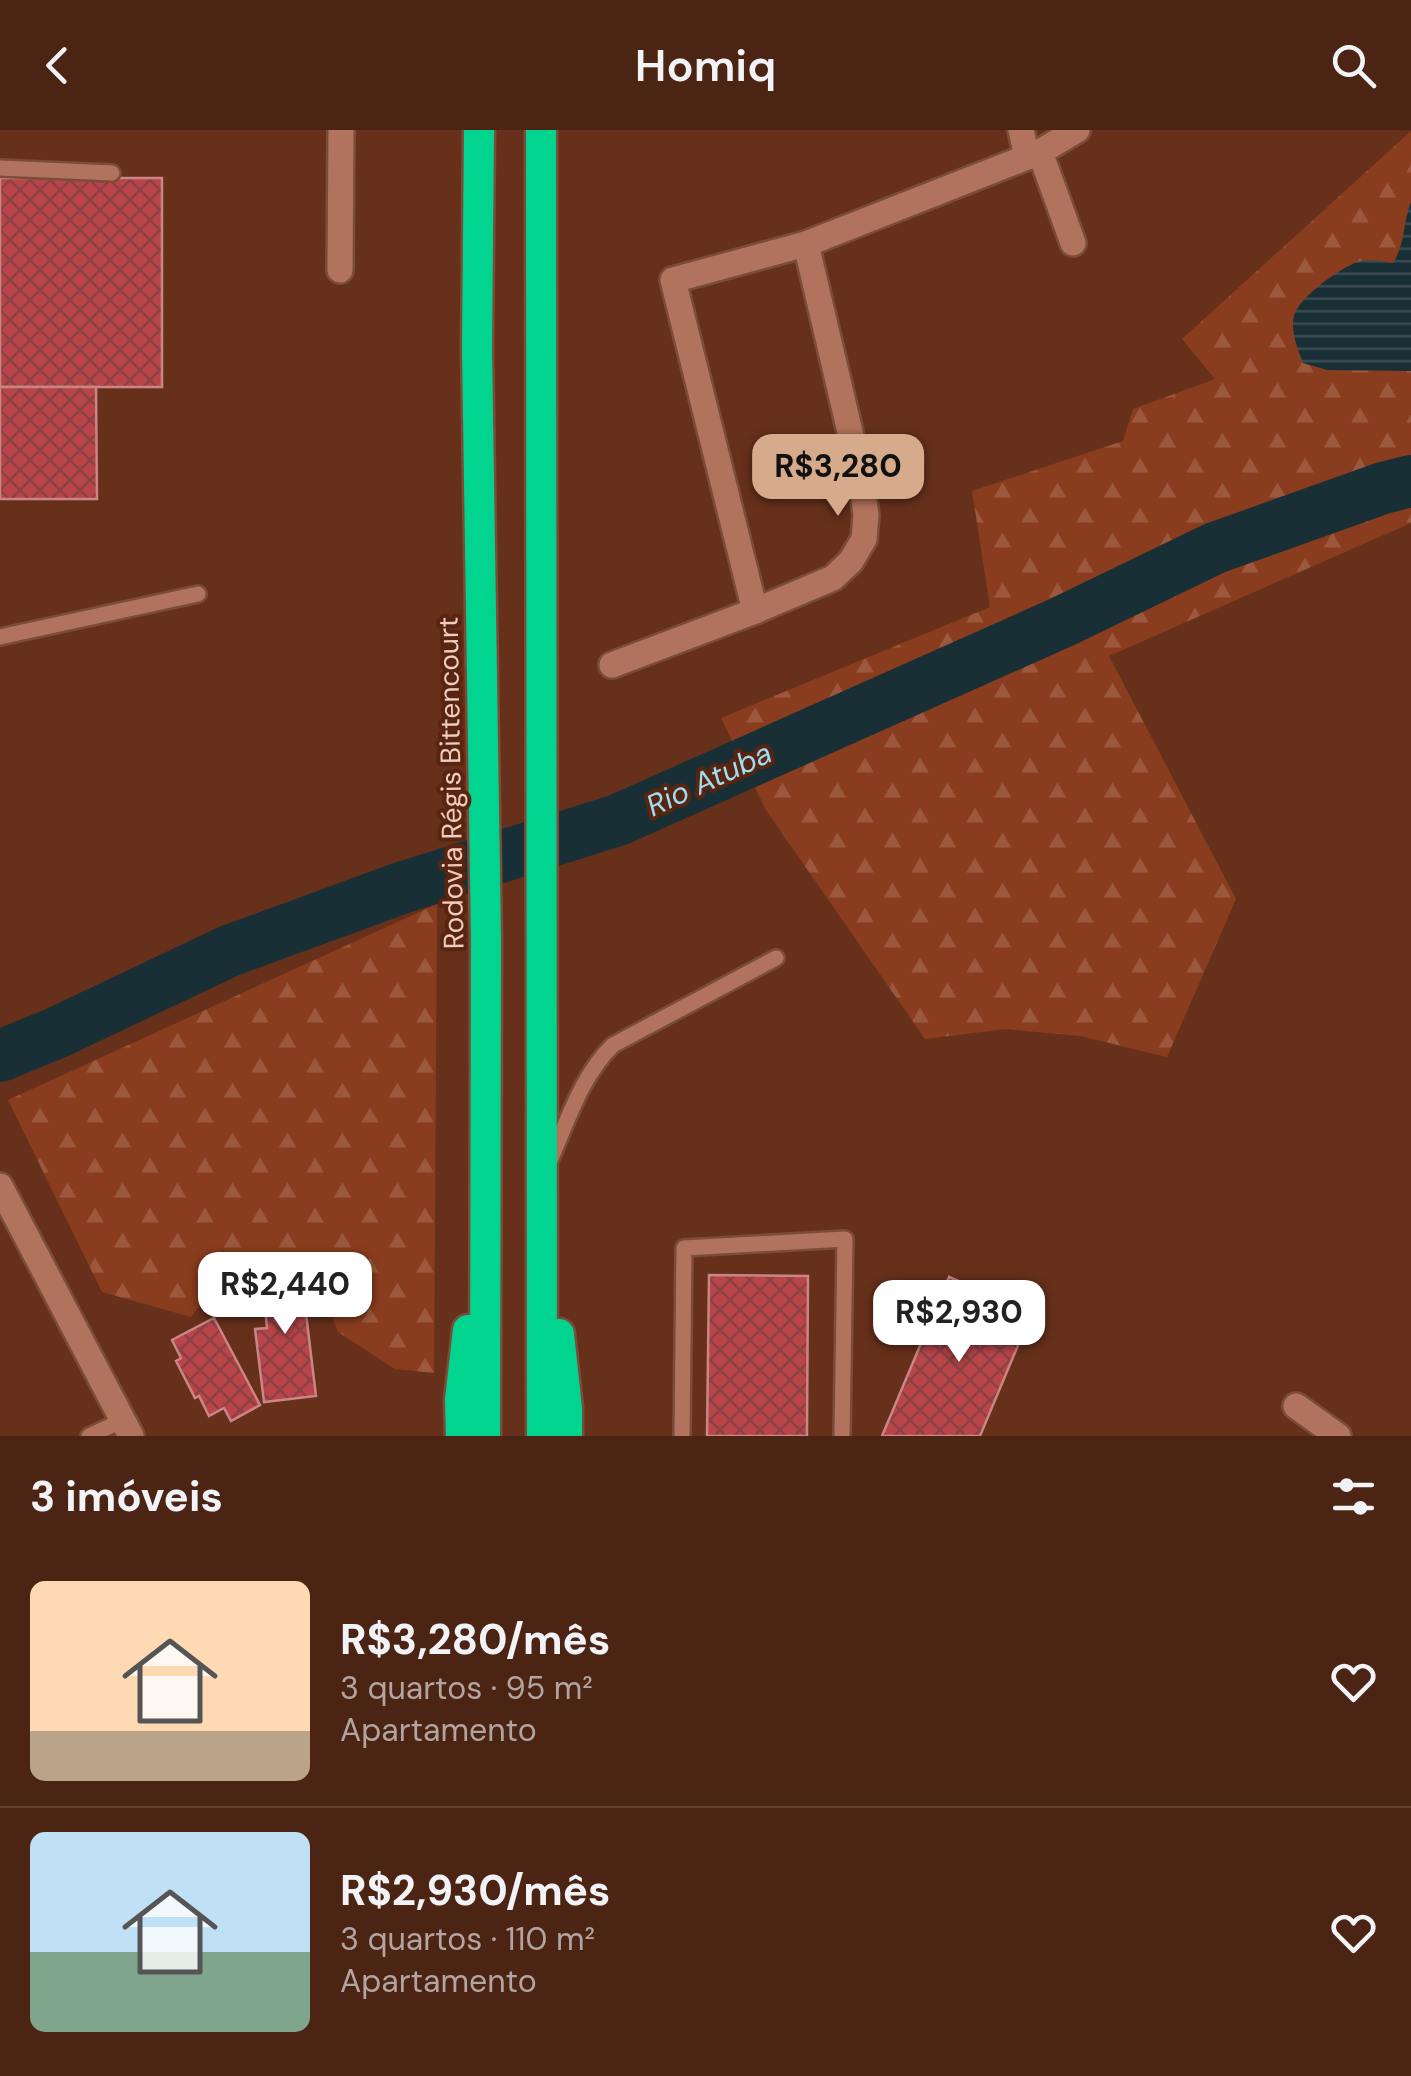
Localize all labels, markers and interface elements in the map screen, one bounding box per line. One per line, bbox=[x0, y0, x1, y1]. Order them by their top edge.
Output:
text: Homiq bbox=[635, 36, 776, 95]
icon: back bbox=[30, 38, 85, 93]
icon: search bbox=[1326, 38, 1381, 93]
pin: R$3,280 bbox=[746, 434, 930, 519]
text: R$3,280 bbox=[774, 445, 902, 487]
street label: Rodovia Régis Bittencourt bbox=[430, 616, 472, 950]
water label: Rio Atuba bbox=[640, 733, 778, 825]
pin: R$2,440 bbox=[193, 1252, 377, 1337]
text: R$2,440 bbox=[220, 1263, 350, 1305]
pin: R$2,930 bbox=[867, 1280, 1051, 1365]
text: R$2,930 bbox=[895, 1291, 1023, 1333]
text: 3 imóveis bbox=[30, 1469, 223, 1524]
icon: filters bbox=[1326, 1469, 1381, 1524]
text: R$3,280/mês bbox=[340, 1612, 610, 1667]
icon: home bbox=[110, 1621, 230, 1741]
icon: heart bbox=[1326, 1654, 1381, 1709]
text: 3 quartos · 95 m² bbox=[340, 1667, 593, 1709]
text: Apartamento bbox=[340, 1709, 537, 1751]
text: R$2,930/mês bbox=[340, 1863, 610, 1918]
icon: home bbox=[110, 1872, 230, 1992]
icon: heart bbox=[1326, 1905, 1381, 1960]
text: 3 quartos · 110 m² bbox=[340, 1918, 595, 1960]
text: Apartamento bbox=[340, 1960, 537, 2002]

